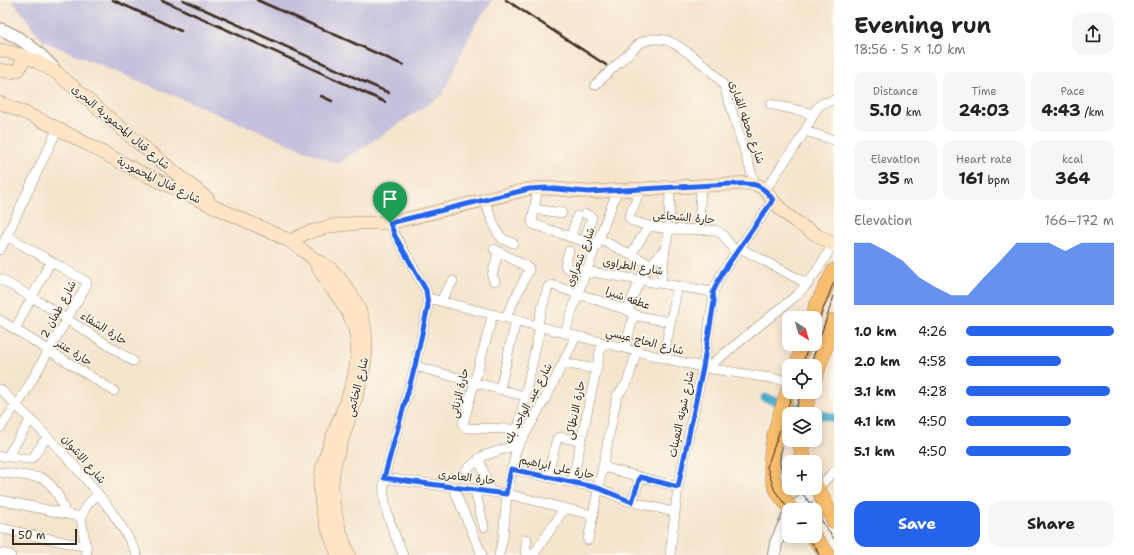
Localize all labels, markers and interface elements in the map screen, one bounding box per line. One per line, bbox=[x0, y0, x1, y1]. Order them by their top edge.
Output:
text: Evening run bbox=[854, 11, 991, 40]
button: share bbox=[1072, 13, 1114, 55]
text: 18:56 · 5 × 1.0 km bbox=[854, 41, 966, 58]
street label: شارع محطه القبارى bbox=[724, 78, 768, 166]
street label: شارع قنال المحمودية البحرى bbox=[68, 82, 173, 174]
text: Distance bbox=[873, 84, 918, 99]
text: Time bbox=[971, 84, 997, 99]
text: Pace bbox=[1061, 84, 1085, 99]
text: 5.10 bbox=[869, 99, 902, 121]
text: 24:03 bbox=[958, 99, 1010, 121]
text: 4:43 bbox=[1041, 99, 1081, 121]
text: km bbox=[902, 105, 921, 120]
text: /km bbox=[1081, 105, 1104, 120]
text: Elevation bbox=[871, 152, 920, 167]
text: Heart rate bbox=[956, 152, 1012, 167]
text: kcal bbox=[1062, 152, 1083, 167]
street label: شارع قنال المحمودية bbox=[114, 154, 203, 208]
text: 35 bbox=[878, 167, 900, 189]
text: 161 bbox=[958, 167, 984, 189]
text: 364 bbox=[1055, 167, 1090, 189]
text: m bbox=[900, 173, 913, 188]
text: bpm bbox=[984, 173, 1010, 188]
pin bbox=[373, 182, 407, 223]
icon: arrive bbox=[379, 188, 401, 210]
street label: حارة الشجاعى bbox=[652, 207, 716, 228]
text: Elevation bbox=[854, 212, 912, 229]
text: 166–172 m bbox=[1045, 212, 1114, 229]
street label: شارع شعراوى bbox=[562, 225, 600, 289]
street label: شارع الطراوى bbox=[601, 254, 664, 280]
street label: شارع طمان 2 bbox=[37, 278, 81, 341]
street label: عطفه شبرا bbox=[603, 284, 652, 313]
street label: حارة الشفاء bbox=[77, 308, 130, 349]
north arrow bbox=[782, 311, 822, 351]
map controls bbox=[782, 311, 822, 543]
text: 1.0 km bbox=[854, 323, 896, 340]
text: 4:26 bbox=[918, 323, 947, 340]
street label: شارع الحاج عيسي bbox=[604, 325, 685, 361]
street label: حارة عنتر bbox=[52, 335, 95, 370]
text: 2.0 km bbox=[854, 353, 900, 370]
text: 4:58 bbox=[918, 353, 947, 370]
street label: شارع الخاتمى bbox=[343, 356, 373, 419]
button: locate bbox=[782, 359, 822, 399]
street label: شارع عبد الواحد بك bbox=[501, 360, 557, 447]
street label: حارة الزناتى bbox=[446, 367, 473, 420]
street label: شارع شونه التعينات bbox=[665, 369, 699, 459]
street label: حارة الانطاكى bbox=[562, 379, 589, 441]
text: 3.1 km bbox=[854, 383, 896, 400]
text: 4:28 bbox=[918, 383, 947, 400]
button: layers bbox=[782, 407, 822, 447]
text: 4.1 km bbox=[854, 413, 896, 430]
text: 4:50 bbox=[918, 413, 947, 430]
street label: شارع الاشوان bbox=[57, 432, 109, 488]
text: 5.1 km bbox=[854, 443, 895, 460]
text: 4:50 bbox=[918, 443, 947, 460]
street label: حارة على ابراهيم bbox=[518, 452, 596, 484]
button: + bbox=[782, 455, 822, 495]
street label: حارة العامرى bbox=[437, 467, 497, 488]
button: Save bbox=[854, 501, 980, 547]
button: Share bbox=[988, 501, 1114, 547]
button: − bbox=[782, 503, 822, 543]
scale bar bbox=[12, 527, 77, 546]
text: 50 m bbox=[18, 528, 46, 543]

